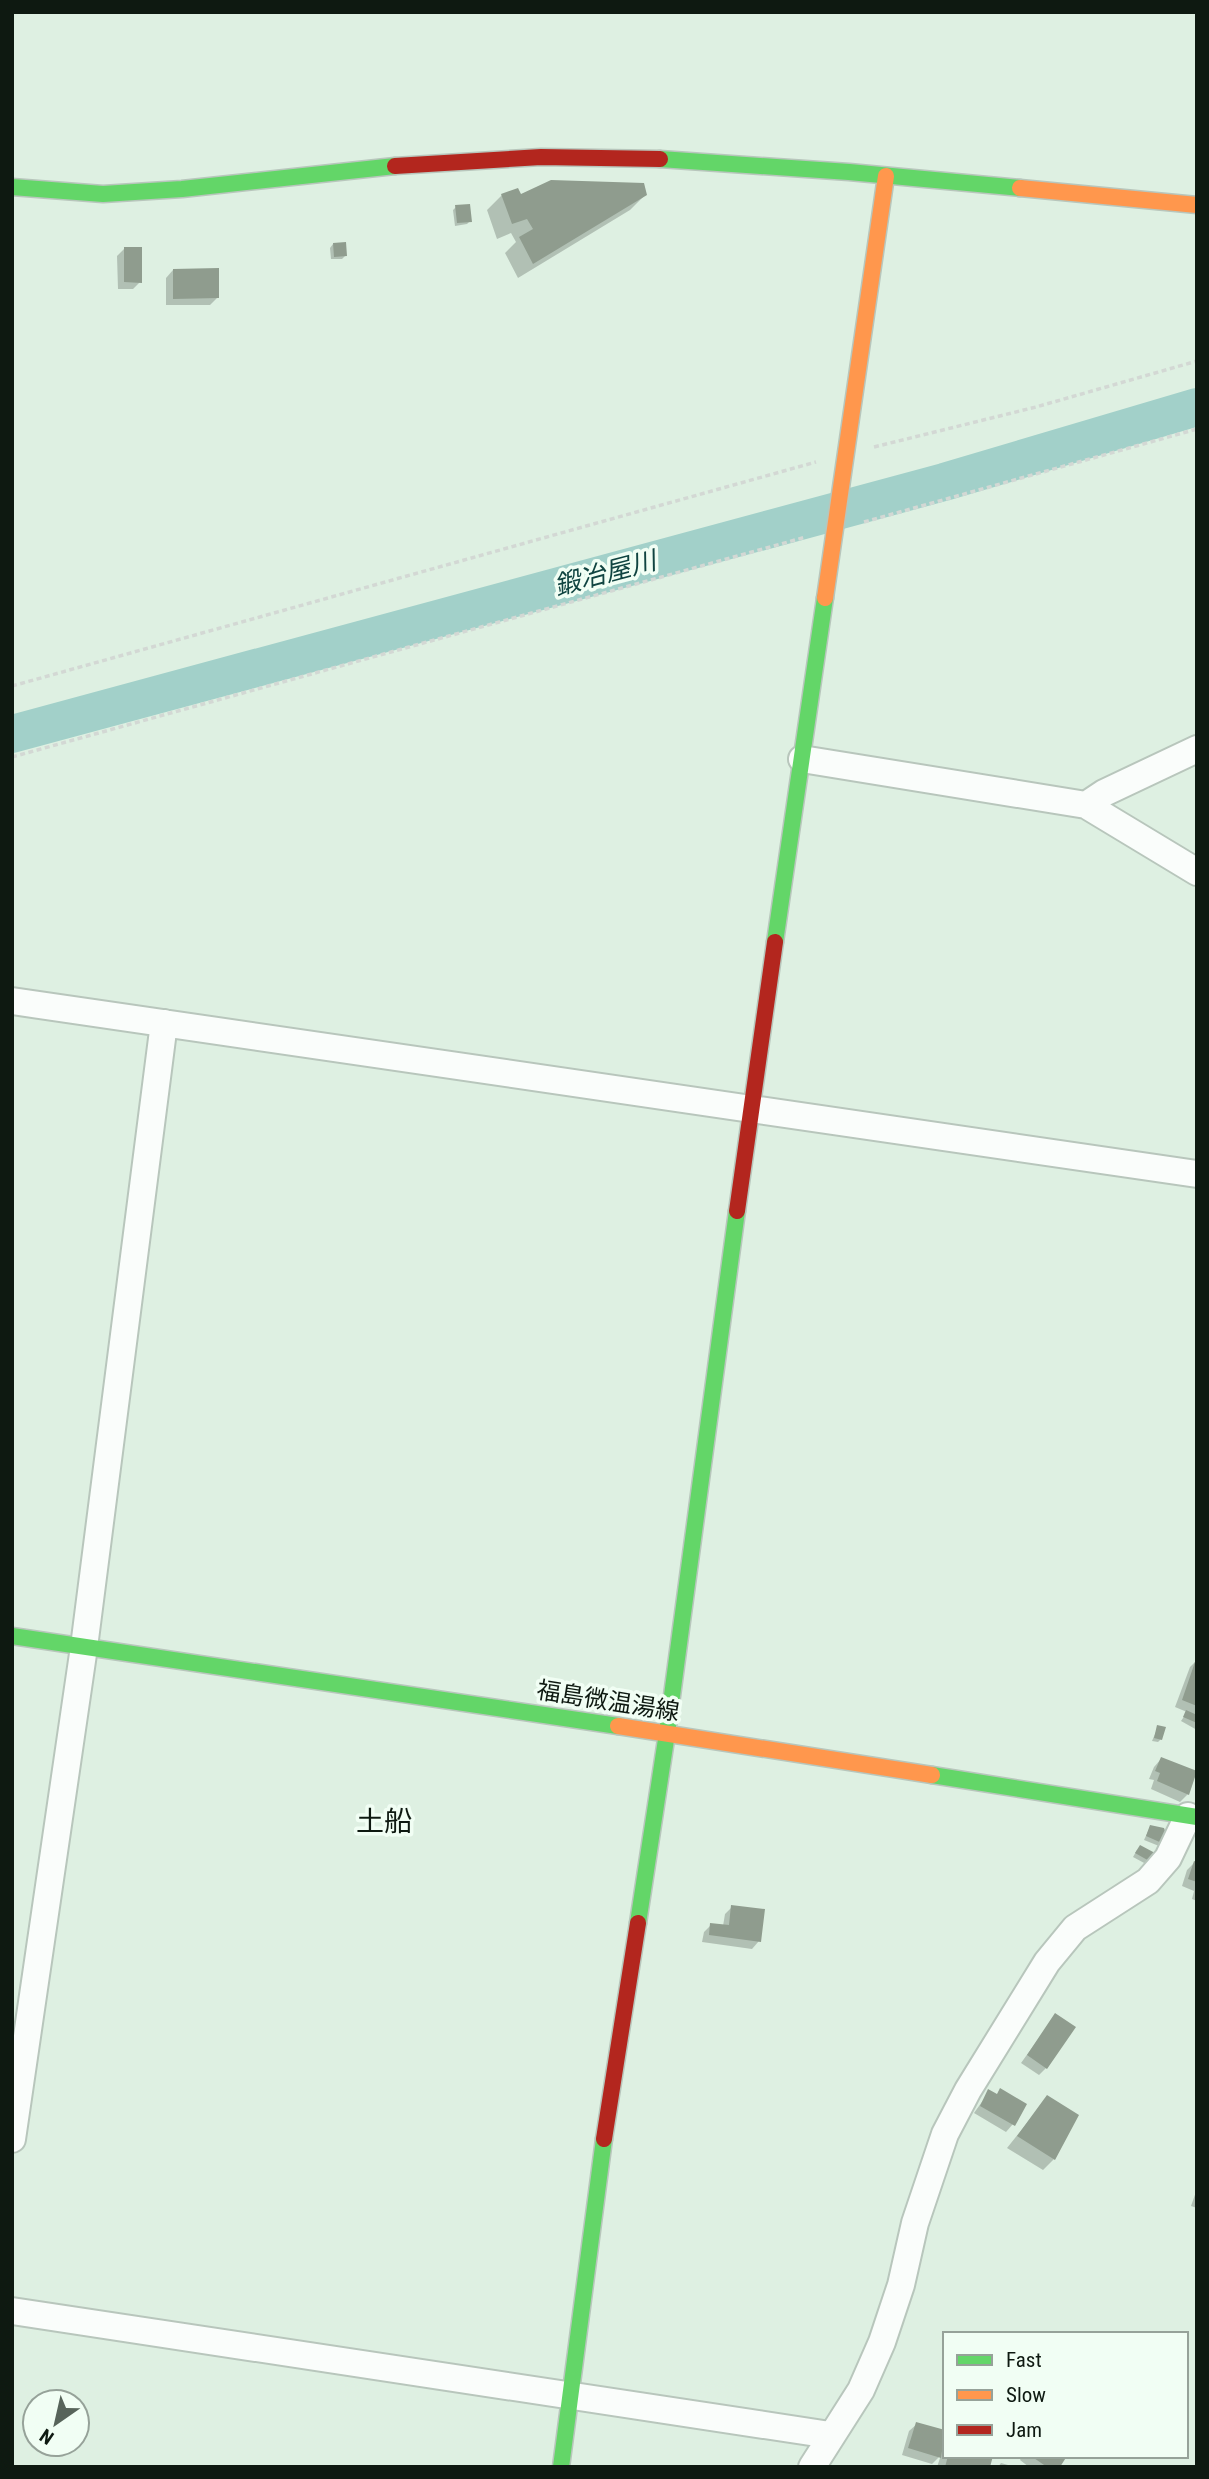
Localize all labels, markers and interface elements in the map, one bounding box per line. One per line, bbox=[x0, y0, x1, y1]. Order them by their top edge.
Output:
water label: 鍛冶屋川 bbox=[551, 544, 662, 601]
street label: 福島微温湯線 bbox=[535, 1676, 681, 1726]
district label: 土船 bbox=[356, 1805, 412, 1838]
legend bbox=[943, 2332, 1188, 2458]
text: Fast bbox=[1006, 2348, 1042, 2372]
text: Slow bbox=[1006, 2383, 1046, 2407]
north arrow bbox=[21, 2388, 91, 2458]
text: Jam bbox=[1006, 2418, 1042, 2442]
text: N bbox=[36, 2424, 58, 2449]

